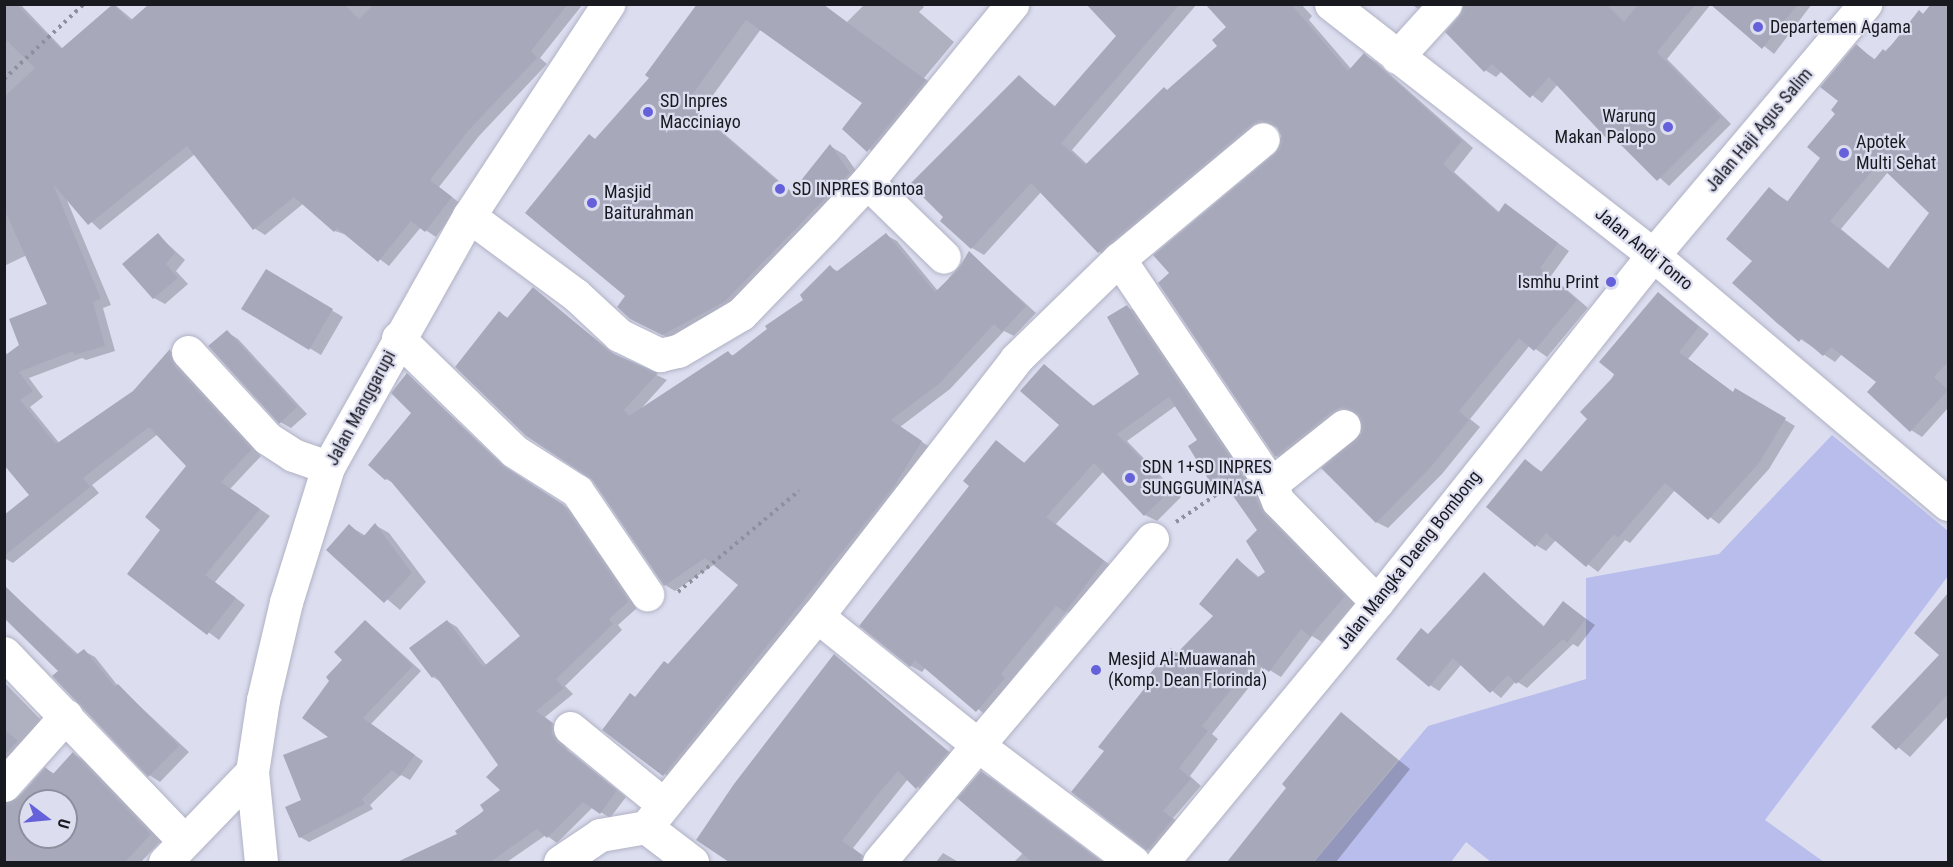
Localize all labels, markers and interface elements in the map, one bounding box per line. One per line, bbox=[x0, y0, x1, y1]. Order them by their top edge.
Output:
place label: Departemen Agama bbox=[1770, 16, 1911, 38]
marker: Departemen Agama bbox=[1751, 20, 1765, 34]
street label: Jalan Haji Agus Salim bbox=[1701, 64, 1817, 196]
place label: SD Inpres Macciniayo bbox=[660, 91, 741, 134]
marker: SD Inpres Macciniayo bbox=[641, 105, 655, 119]
place label: Warung Makan Palopo bbox=[1555, 106, 1656, 148]
marker: Warung Makan Palopo bbox=[1661, 120, 1675, 134]
place label: Apotek Multi Sehat bbox=[1856, 132, 1936, 174]
marker: Apotek Multi Sehat bbox=[1837, 146, 1851, 160]
place label: SD INPRES Bontoa bbox=[792, 178, 924, 200]
place label: Masjid Baiturahman bbox=[604, 182, 694, 224]
marker: SD INPRES Bontoa bbox=[773, 182, 787, 196]
marker: Masjid Baiturahman bbox=[585, 196, 599, 210]
street label: Jalan Andi Tonro bbox=[1591, 203, 1697, 295]
place label: Ismhu Print bbox=[1518, 271, 1599, 293]
marker: Ismhu Print bbox=[1604, 275, 1618, 289]
street label: Jalan Manggarupi bbox=[322, 347, 400, 469]
place label: SDN 1+SD INPRES SUNGGUMINASA bbox=[1142, 457, 1272, 500]
street label: Jalan Mangka Daeng Bombong bbox=[1333, 466, 1485, 654]
marker: SDN 1+SD INPRES SUNGGUMINASA bbox=[1123, 471, 1137, 485]
place label: Mesjid Al-Muawanah (Komp. Dean Florinda) bbox=[1108, 649, 1267, 692]
marker: Mesjid Al-Muawanah (Komp. Dean Florinda) bbox=[1089, 663, 1103, 677]
north arrow bbox=[18, 789, 78, 849]
text: U bbox=[53, 817, 74, 831]

